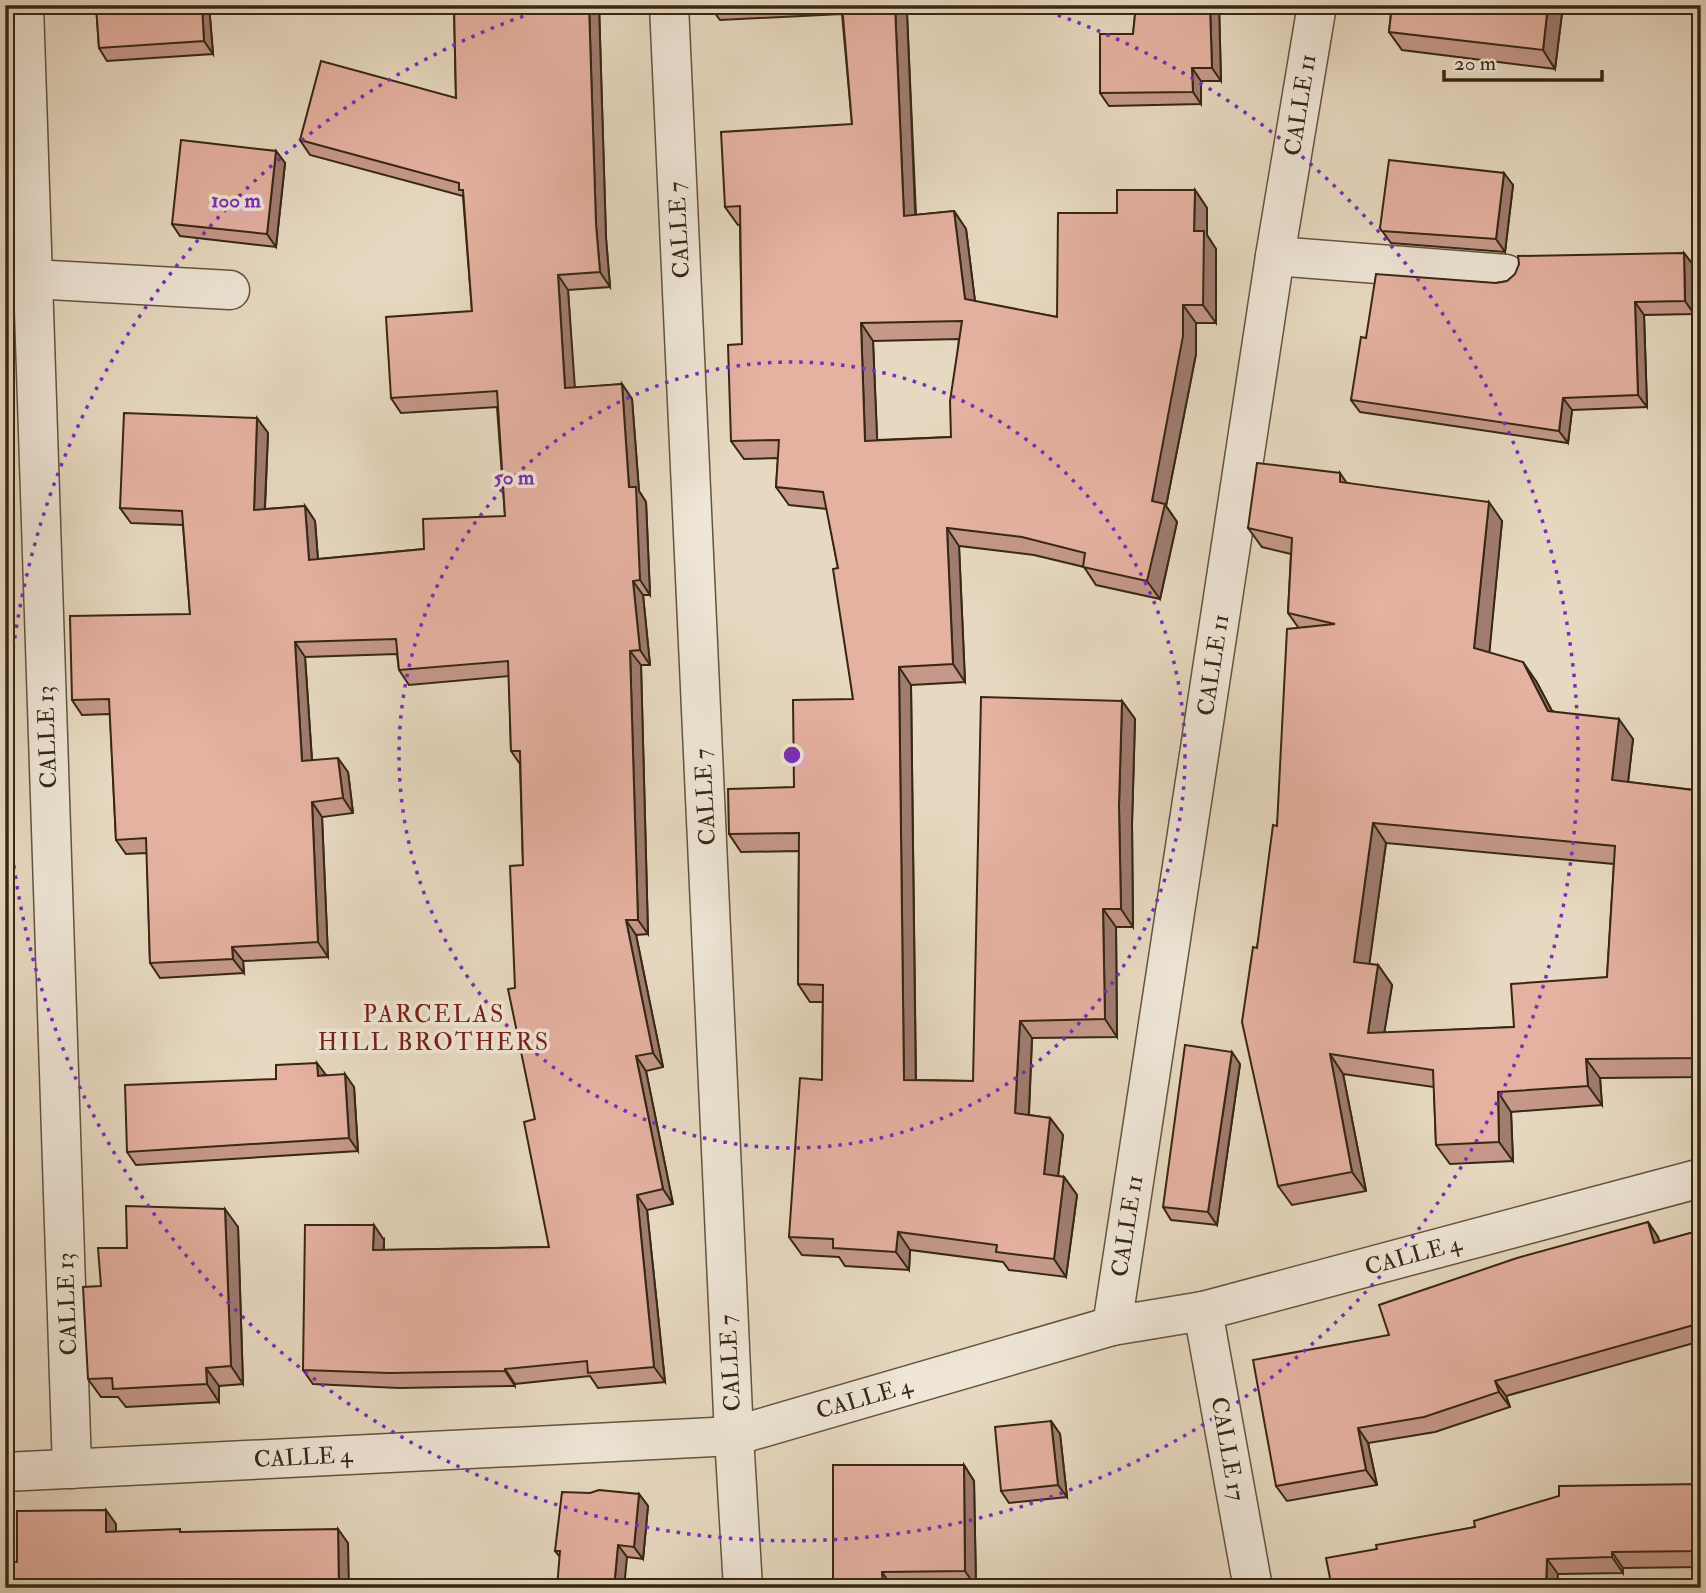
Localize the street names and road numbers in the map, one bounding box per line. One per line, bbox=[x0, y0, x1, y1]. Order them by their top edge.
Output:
street label: CALLE 11 bbox=[1278, 52, 1322, 158]
street label: CALLE 7 bbox=[662, 180, 696, 279]
street label: CALLE 11 bbox=[1191, 612, 1235, 718]
street label: CALLE 13 bbox=[31, 685, 63, 789]
street label: CALLE 7 bbox=[688, 747, 722, 846]
street label: CALLE 11 bbox=[1105, 1173, 1149, 1279]
street label: CALLE 4 bbox=[1362, 1228, 1466, 1282]
street label: CALLE 13 bbox=[51, 1252, 83, 1356]
street label: CALLE 7 bbox=[713, 1313, 747, 1412]
street label: CALLE 4 bbox=[813, 1370, 917, 1426]
street label: CALLE 17 bbox=[1205, 1395, 1251, 1504]
street label: CALLE 4 bbox=[253, 1440, 355, 1474]

